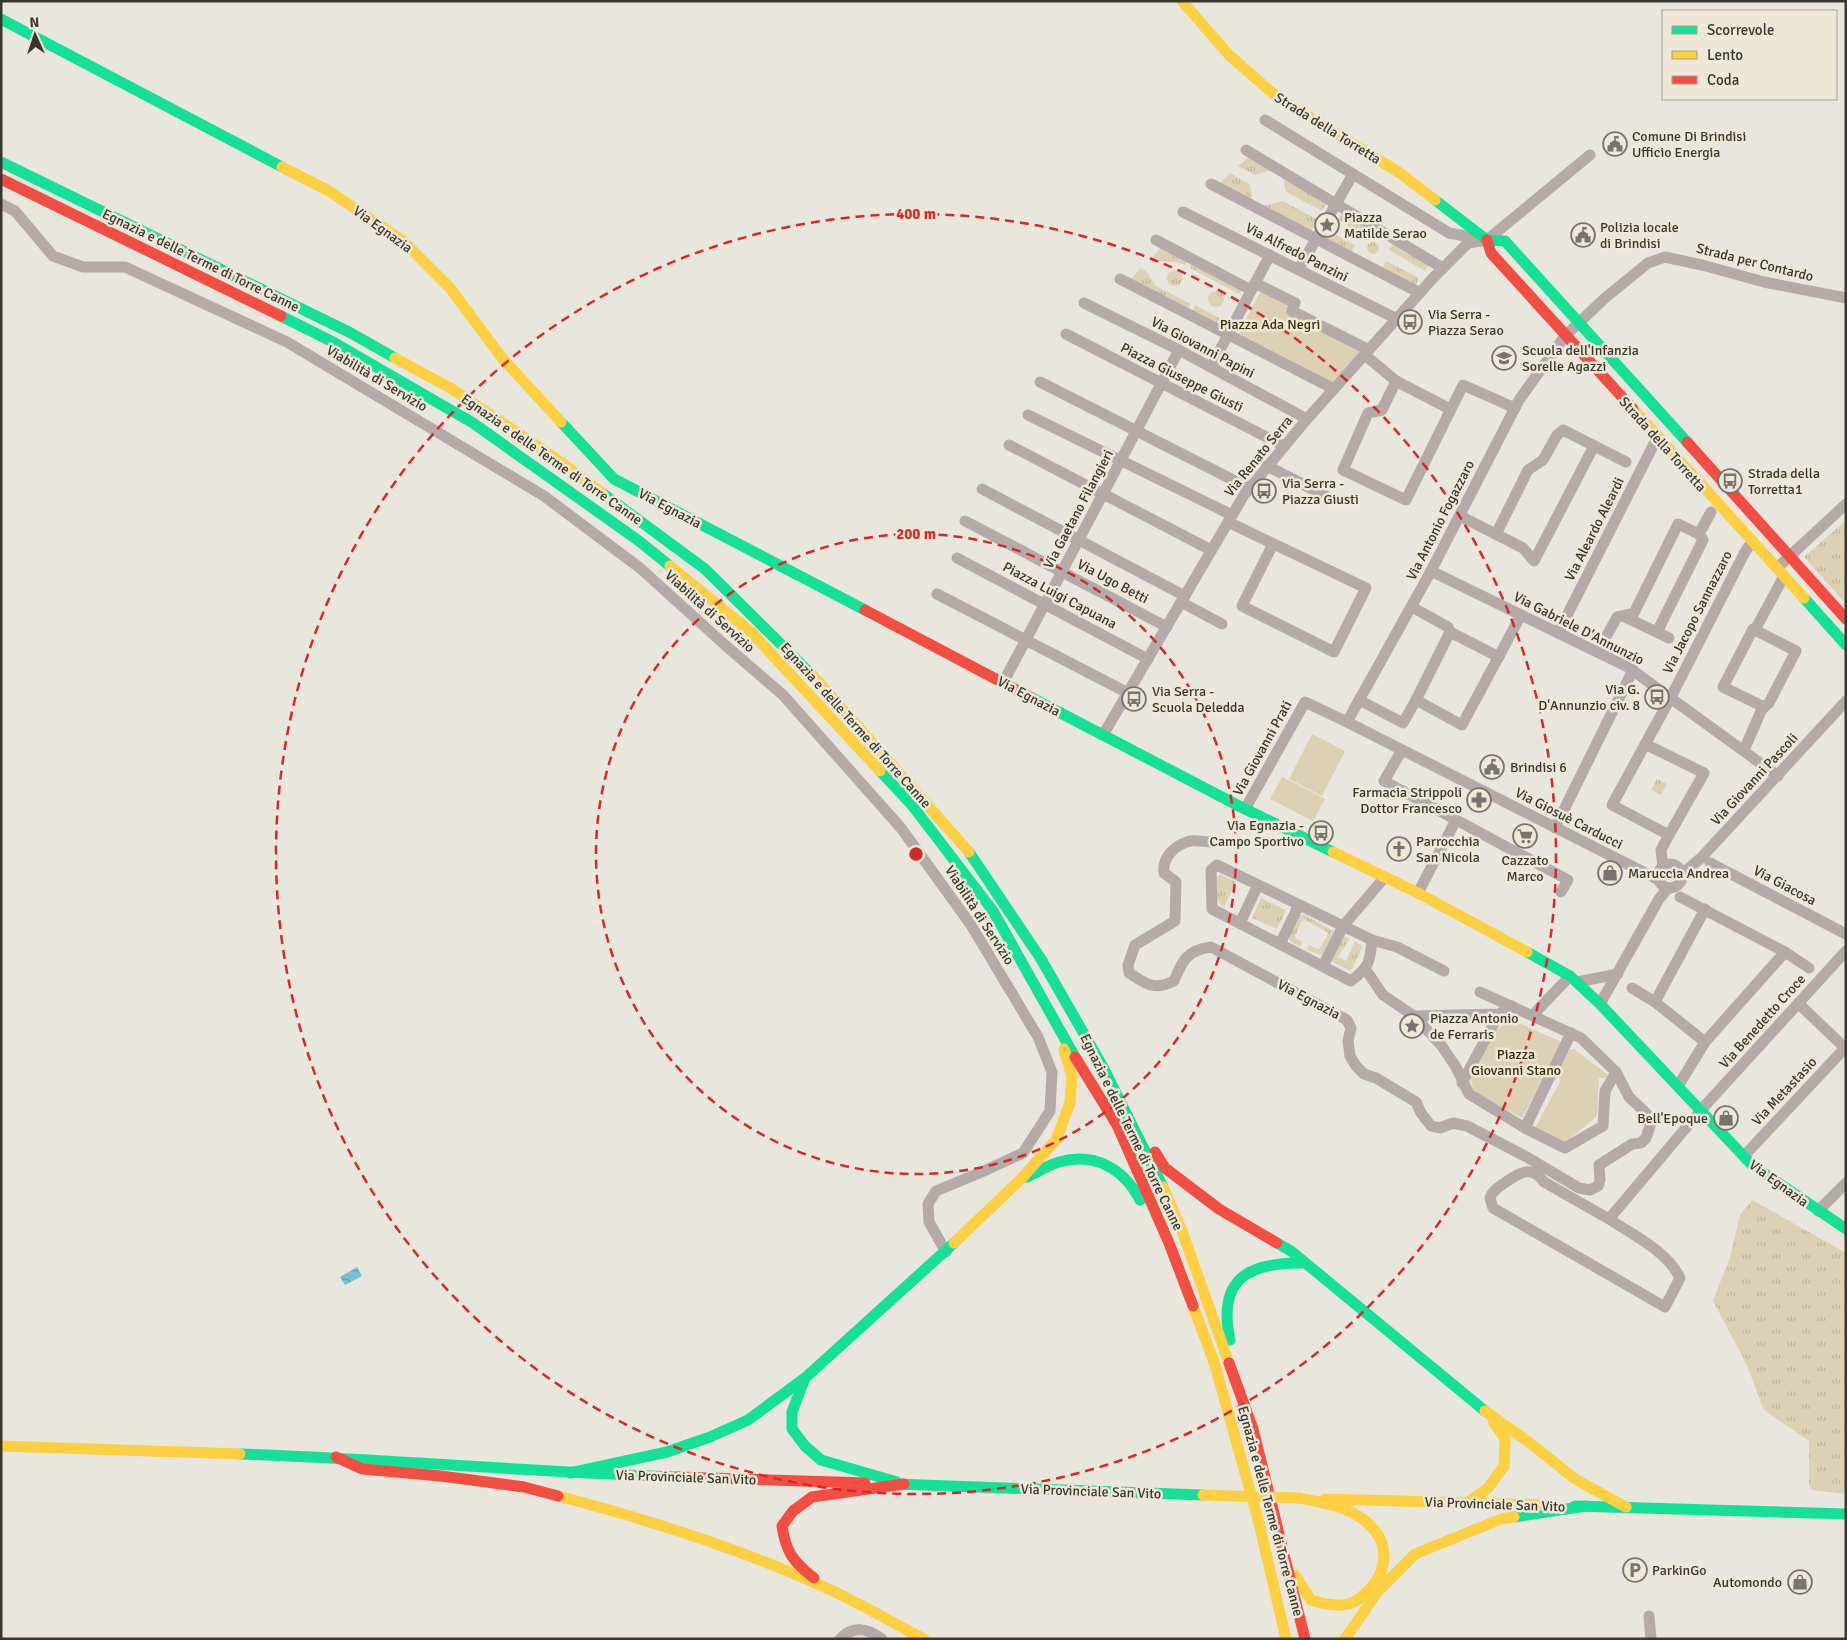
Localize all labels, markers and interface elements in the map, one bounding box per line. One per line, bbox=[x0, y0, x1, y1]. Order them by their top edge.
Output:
north arrow bbox=[10, 10, 60, 60]
legend bbox=[1662, 10, 1837, 100]
text: N bbox=[29, 14, 40, 31]
text: Scorrevole bbox=[1707, 21, 1774, 39]
text: Lento bbox=[1707, 46, 1743, 64]
text: Coda bbox=[1707, 71, 1739, 89]
street label: Strada della Torretta bbox=[1271, 89, 1384, 168]
place label: Comune Di Brindisi Ufficio Energia bbox=[1632, 128, 1746, 161]
public building icon: Comune Di Brindisi Ufficio Energia bbox=[1602, 131, 1628, 157]
street label: Via Egnazia bbox=[350, 202, 416, 257]
street label: Egnazia e delle Terme di Torre Canne bbox=[100, 205, 302, 316]
text: 400 m bbox=[896, 205, 936, 223]
place label: Piazza Matilde Serao bbox=[1344, 209, 1427, 242]
place icon: Piazza Matilde Serao bbox=[1314, 212, 1340, 238]
street label: Via Alfredo Panzini bbox=[1243, 219, 1351, 286]
place label: Polizia locale di Brindisi bbox=[1600, 219, 1679, 252]
public building icon: Polizia locale di Brindisi bbox=[1570, 222, 1596, 248]
street label: Strada per Contardo bbox=[1695, 240, 1815, 285]
place label: Via Serra - Piazza Serao bbox=[1428, 306, 1504, 339]
bus stop icon: Via Serra - Piazza Serao bbox=[1397, 309, 1423, 335]
street label: Via Giovanni Papini bbox=[1148, 313, 1257, 382]
park label: Piazza Ada Negri bbox=[1220, 316, 1320, 333]
street label: Piazza Giuseppe Giusti bbox=[1118, 339, 1246, 416]
street label: Viabilità di Servizio bbox=[323, 342, 430, 415]
place label: Scuola dell'Infanzia Sorelle Agazzi bbox=[1522, 342, 1639, 375]
school or university icon: Scuola dell'Infanzia Sorelle Agazzi bbox=[1491, 345, 1517, 371]
street label: Egnazia e delle Terme di Torre Canne bbox=[458, 390, 645, 529]
street label: Strada della Torretta bbox=[1615, 393, 1710, 495]
street label: Via Renato Serra bbox=[1221, 412, 1296, 500]
street label: Via Gaetano Filangieri bbox=[1040, 447, 1117, 572]
street label: Via Antonio Fogazzaro bbox=[1403, 457, 1478, 583]
place label: Strada della Torretta1 bbox=[1748, 465, 1820, 498]
bus stop icon: Strada della Torretta1 bbox=[1717, 468, 1743, 494]
place label: Via Serra - Piazza Giusti bbox=[1282, 475, 1359, 508]
street label: Via Aleardo Aleardi bbox=[1561, 475, 1628, 584]
bus stop icon: Via Serra - Piazza Giusti bbox=[1251, 478, 1277, 504]
street label: Via Egnazia bbox=[635, 485, 704, 532]
text: 200 m bbox=[896, 525, 936, 543]
street label: Via Jacopo Sannazzaro bbox=[1659, 548, 1736, 676]
street label: Via Ugo Betti bbox=[1074, 556, 1151, 607]
street label: Piazza Luigi Capuana bbox=[1000, 558, 1120, 633]
street label: Viabilità di Servizio bbox=[661, 567, 758, 656]
street label: Via Gabriele D'Annunzio bbox=[1511, 588, 1647, 669]
street label: Egnazia e delle Terme di Torre Canne bbox=[777, 639, 935, 812]
street label: Via Egnazia bbox=[994, 673, 1063, 720]
place label: Via G. D'Annunzio civ. 8 bbox=[1538, 681, 1640, 714]
place label: Via Serra - Scuola Deledda bbox=[1152, 683, 1245, 716]
bus stop icon: Via G. D'Annunzio civ. 8 bbox=[1644, 684, 1670, 710]
bus stop icon: Via Serra - Scuola Deledda bbox=[1121, 686, 1147, 712]
street label: Via Giovanni Prati bbox=[1229, 698, 1296, 799]
street label: Via Giovanni Pascoli bbox=[1707, 730, 1802, 829]
public building icon: Brindisi 6 bbox=[1479, 754, 1505, 780]
place label: Brindisi 6 bbox=[1510, 759, 1567, 776]
place label: Farmacia Strippoli Dottor Francesco bbox=[1352, 784, 1462, 817]
street label: Via Giosuè Carducci bbox=[1512, 784, 1625, 853]
pharmacy icon: Farmacia Strippoli Dottor Francesco bbox=[1466, 787, 1492, 813]
place label: Via Egnazia - Campo Sportivo bbox=[1210, 817, 1304, 850]
bus stop icon: Via Egnazia - Campo Sportivo bbox=[1308, 820, 1334, 846]
supermarket icon: Cazzato Marco bbox=[1512, 823, 1538, 849]
place label: Parrocchia San Nicola bbox=[1416, 833, 1480, 866]
church icon: Parrocchia San Nicola bbox=[1386, 836, 1412, 862]
centre of rings bbox=[907, 845, 925, 863]
place label: Cazzato Marco bbox=[1502, 852, 1548, 885]
shop icon: Maruccia Andrea bbox=[1597, 860, 1623, 886]
street label: Viabilità di Servizio bbox=[941, 862, 1018, 968]
street label: Via Giacosa bbox=[1750, 862, 1819, 909]
place label: Maruccia Andrea bbox=[1628, 865, 1729, 882]
street label: Via Benedetto Croce bbox=[1716, 971, 1809, 1072]
street label: Via Egnazia bbox=[1274, 976, 1343, 1023]
place label: Piazza Antonio de Ferraris bbox=[1430, 1010, 1518, 1043]
place icon: Piazza Antonio de Ferraris bbox=[1399, 1013, 1425, 1039]
street label: Egnazia e delle Terme di Torre Canne bbox=[1076, 1031, 1187, 1233]
park label: Piazza Giovanni Stano bbox=[1471, 1046, 1561, 1079]
street label: Via Metastasio bbox=[1748, 1053, 1820, 1129]
shop icon: Bell'Epoque bbox=[1713, 1105, 1739, 1131]
place label: Bell'Epoque bbox=[1637, 1110, 1708, 1127]
street label: Via Egnazia bbox=[1746, 1156, 1812, 1211]
street label: Egnazia e delle Terme di Torre Canne bbox=[1234, 1404, 1307, 1618]
street label: Via Provinciale San Vito bbox=[615, 1467, 756, 1488]
street label: Via Provinciale San Vito bbox=[1020, 1481, 1161, 1502]
street label: Via Provinciale San Vito bbox=[1424, 1494, 1565, 1515]
parking icon: ParkinGo bbox=[1622, 1557, 1648, 1583]
place label: ParkinGo bbox=[1652, 1562, 1707, 1579]
shop icon: Automondo bbox=[1787, 1569, 1813, 1595]
place label: Automondo bbox=[1713, 1574, 1782, 1591]

